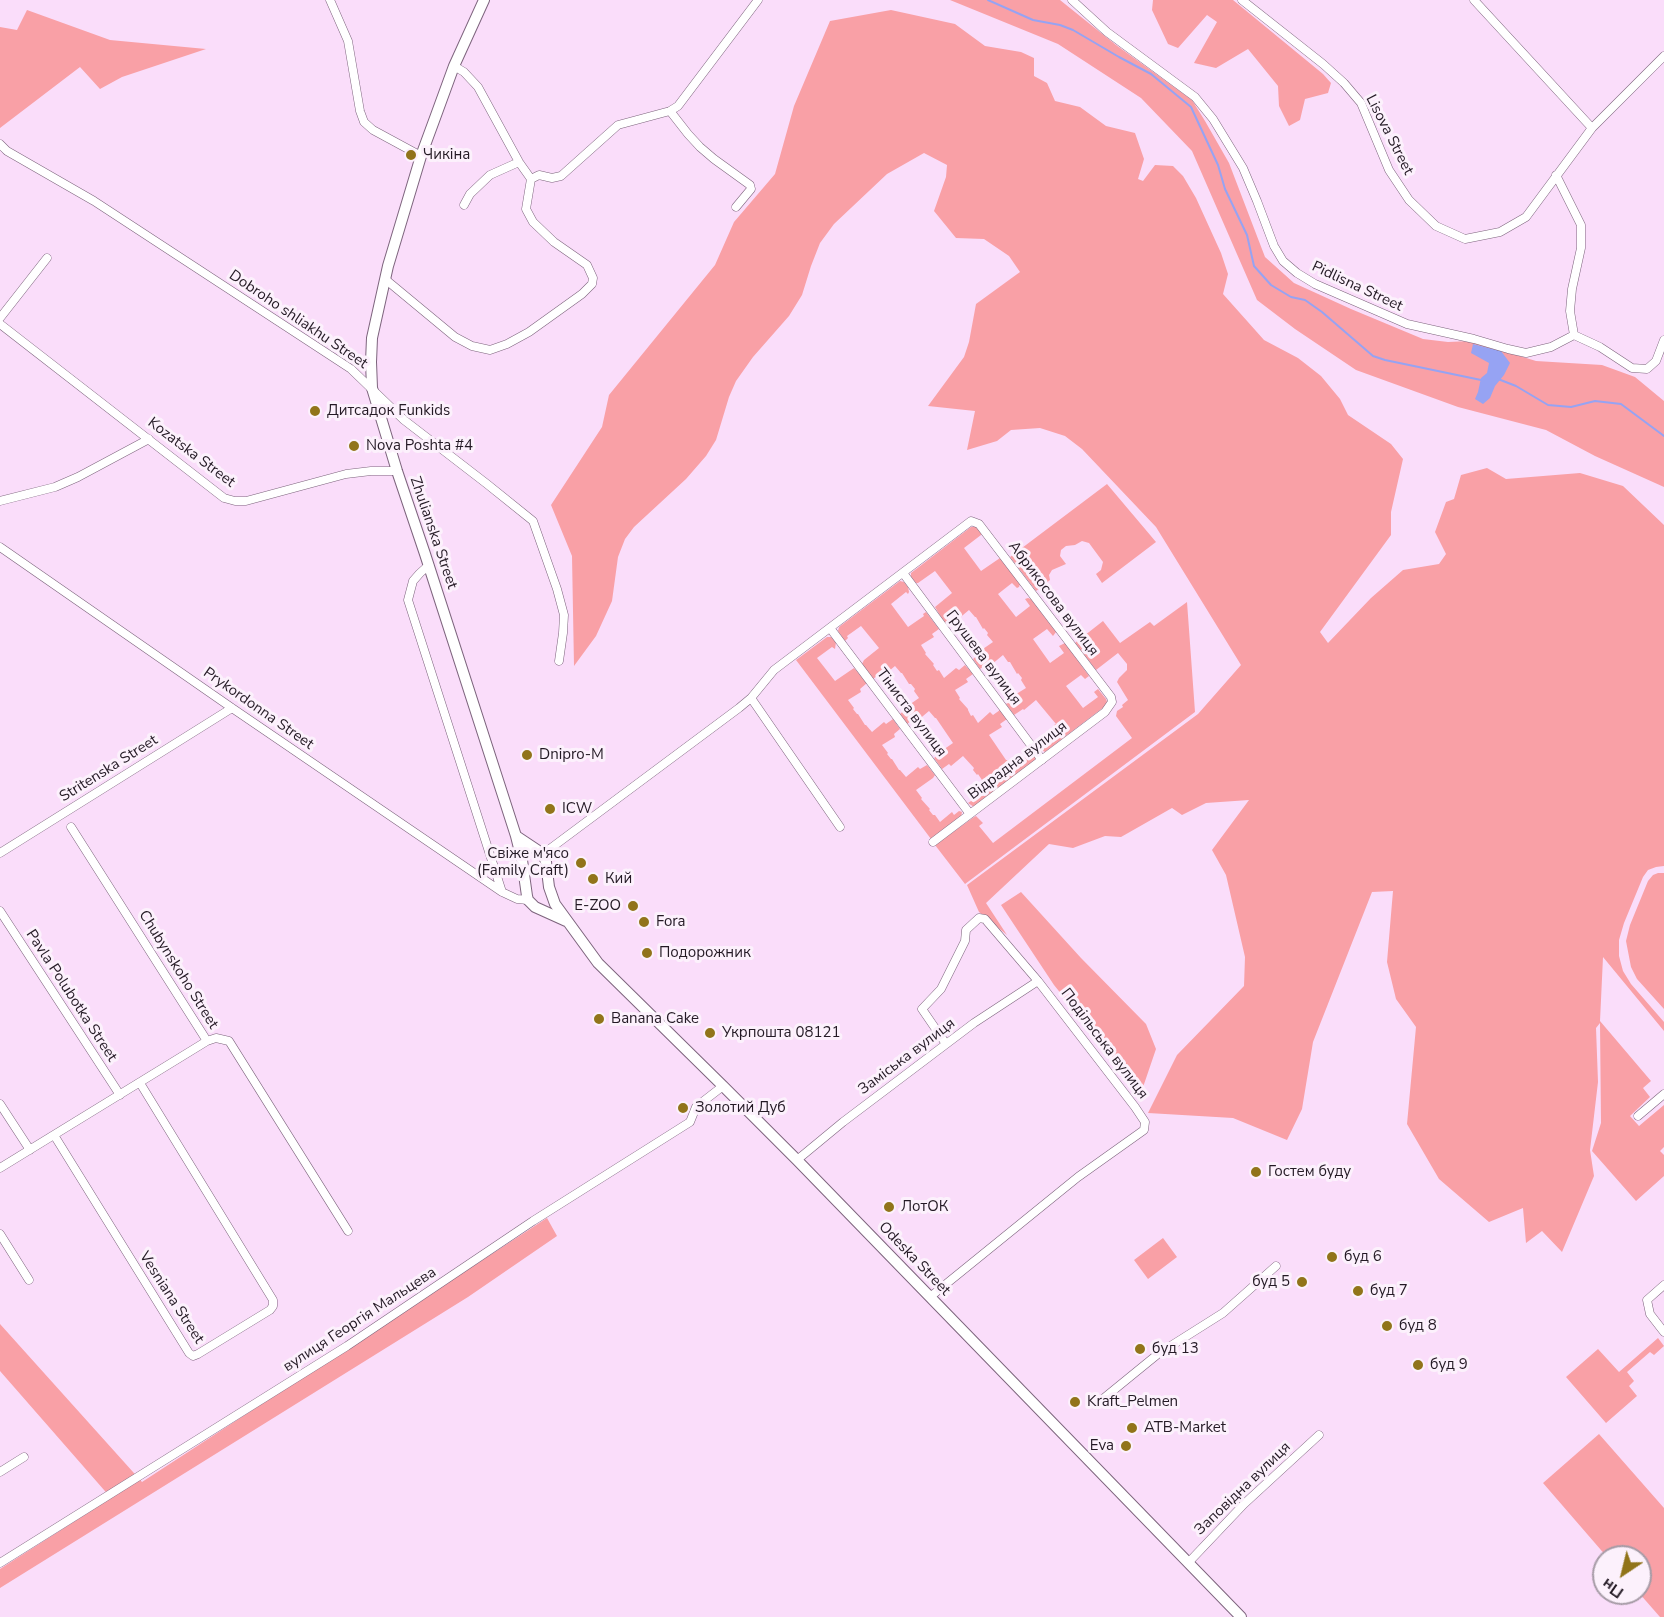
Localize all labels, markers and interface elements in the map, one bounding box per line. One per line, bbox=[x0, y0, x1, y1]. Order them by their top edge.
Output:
street label: Lisova Street bbox=[1361, 92, 1417, 178]
place label: Чикіна bbox=[423, 146, 470, 164]
marker: Чикіна bbox=[404, 148, 418, 162]
street label: Pidlisna Street bbox=[1309, 258, 1405, 316]
street label: Dobroho shliakhu Street bbox=[225, 267, 371, 373]
place label: Дитсадок Funkids bbox=[327, 402, 450, 420]
marker: Дитсадок Funkids bbox=[308, 404, 322, 418]
street label: Kozatska Street bbox=[144, 414, 238, 492]
place label: Nova Poshta #4 bbox=[366, 437, 473, 455]
marker: Nova Poshta #4 bbox=[347, 439, 361, 453]
street label: Zhulianska Street bbox=[405, 475, 461, 591]
street label: Абрикосова вулиця bbox=[1004, 538, 1102, 660]
street label: Грушева вулиця bbox=[942, 607, 1024, 709]
street label: Prykordonna Street bbox=[199, 664, 317, 754]
street label: Тіниста вулиця bbox=[872, 665, 950, 761]
street label: Відрадна вулиця bbox=[965, 718, 1071, 804]
street label: Stritenska Street bbox=[57, 732, 161, 806]
place label: Dnipro-M bbox=[539, 746, 604, 764]
marker: Dnipro-M bbox=[520, 748, 534, 762]
place label: ICW bbox=[562, 800, 592, 818]
marker: ICW bbox=[543, 802, 557, 816]
place label: Свіже м'ясо (Family Craft) bbox=[477, 845, 569, 880]
marker: Свіже м'ясо (Family Craft) bbox=[574, 856, 588, 870]
place label: Кий bbox=[605, 870, 632, 888]
marker: Кий bbox=[586, 872, 600, 886]
place label: E-ZOO bbox=[574, 897, 621, 915]
marker: E-ZOO bbox=[626, 899, 640, 913]
street label: Chubynskoho Street bbox=[134, 907, 222, 1033]
place label: Fora bbox=[656, 913, 686, 931]
marker: Fora bbox=[637, 915, 651, 929]
street label: Pavla Polubotka Street bbox=[22, 927, 120, 1065]
place label: Подорожник bbox=[659, 944, 751, 962]
marker: Подорожник bbox=[640, 946, 654, 960]
street label: Подільська вулиця bbox=[1056, 985, 1152, 1103]
place label: Banana Cake bbox=[611, 1010, 699, 1028]
marker: Banana Cake bbox=[592, 1012, 606, 1026]
street label: Заміська вулиця bbox=[855, 1015, 959, 1099]
place label: Укрпошта 08121 bbox=[722, 1024, 841, 1042]
marker: Укрпошта 08121 bbox=[703, 1026, 717, 1040]
place label: Золотий Дуб bbox=[695, 1099, 786, 1117]
marker: Золотий Дуб bbox=[676, 1101, 690, 1115]
place label: Гостем буду bbox=[1268, 1163, 1351, 1181]
marker: Гостем буду bbox=[1249, 1165, 1263, 1179]
place label: ЛотОК bbox=[901, 1198, 948, 1216]
marker: ЛотОК bbox=[882, 1200, 896, 1214]
street label: Odeska Street bbox=[874, 1218, 954, 1300]
place label: буд 6 bbox=[1344, 1248, 1382, 1266]
street label: Vesniana Street bbox=[135, 1249, 207, 1347]
marker: буд 6 bbox=[1325, 1250, 1339, 1264]
street label: вулиця Георгія Мальцева bbox=[280, 1264, 440, 1376]
place label: буд 5 bbox=[1252, 1273, 1290, 1291]
marker: буд 5 bbox=[1295, 1275, 1309, 1289]
place label: буд 7 bbox=[1370, 1282, 1408, 1300]
marker: буд 7 bbox=[1351, 1284, 1365, 1298]
place label: буд 8 bbox=[1399, 1317, 1437, 1335]
marker: буд 8 bbox=[1380, 1319, 1394, 1333]
place label: буд 13 bbox=[1152, 1340, 1199, 1358]
marker: буд 13 bbox=[1133, 1342, 1147, 1356]
place label: буд 9 bbox=[1430, 1356, 1468, 1374]
marker: буд 9 bbox=[1411, 1358, 1425, 1372]
place label: Kraft_Pelmen bbox=[1087, 1393, 1178, 1411]
marker: Kraft_Pelmen bbox=[1068, 1395, 1082, 1409]
place label: ATB-Market bbox=[1144, 1419, 1226, 1437]
marker: ATB-Market bbox=[1125, 1421, 1139, 1435]
place label: Eva bbox=[1090, 1437, 1114, 1455]
marker: Eva bbox=[1119, 1439, 1133, 1453]
street label: Заповідна вулиця bbox=[1191, 1439, 1295, 1539]
north arrow bbox=[1592, 1545, 1652, 1605]
text: Пн bbox=[1598, 1573, 1628, 1603]

